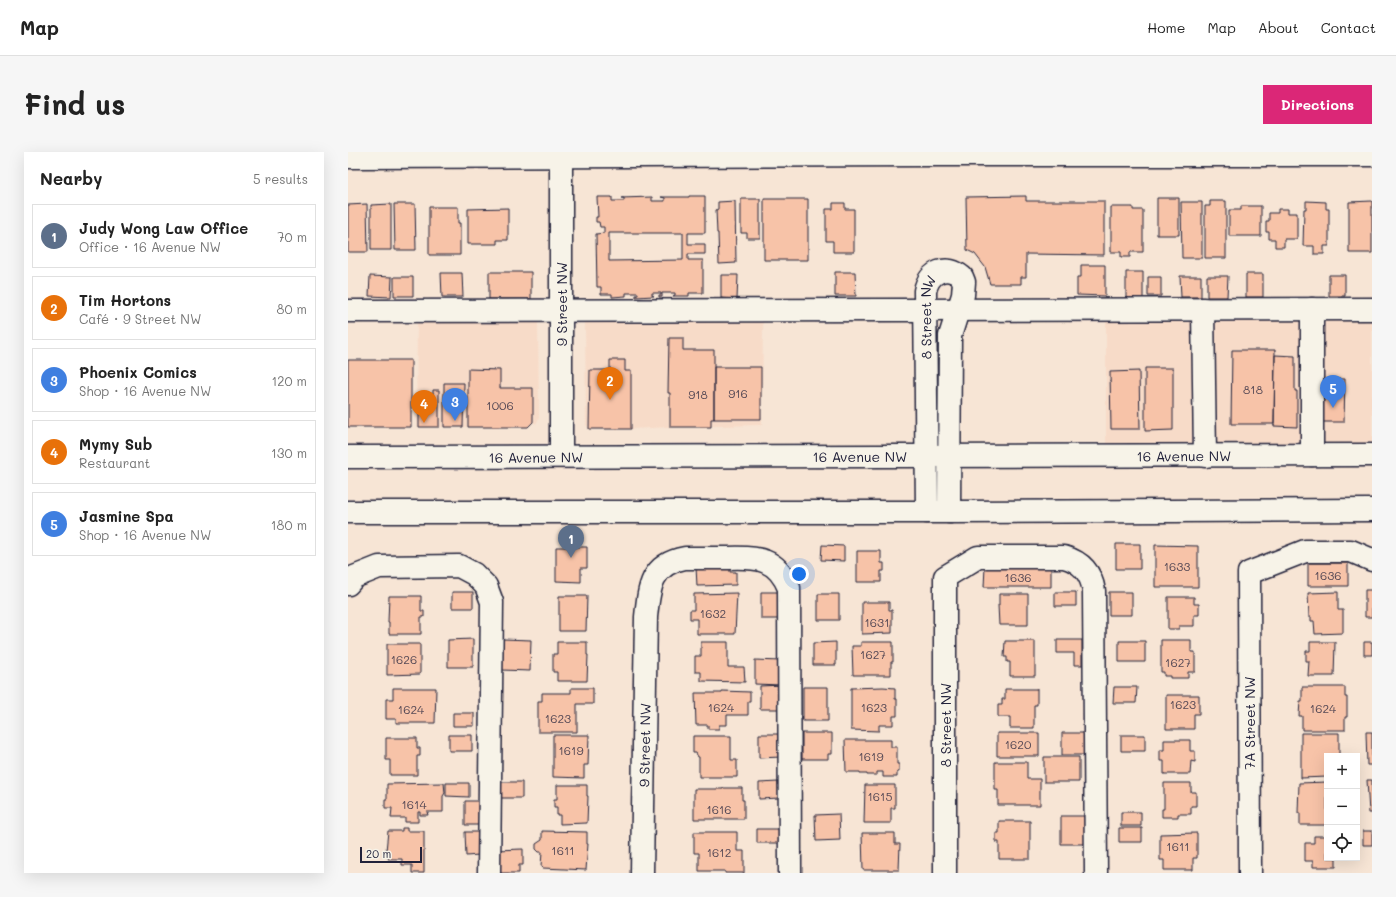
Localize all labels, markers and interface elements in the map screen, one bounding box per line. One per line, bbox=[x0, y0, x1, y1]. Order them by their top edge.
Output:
text: Map bbox=[20, 15, 59, 40]
text: Home bbox=[1147, 18, 1185, 37]
text: Map bbox=[1207, 18, 1236, 37]
text: About bbox=[1258, 18, 1299, 37]
text: Contact bbox=[1321, 18, 1376, 37]
button: Directions bbox=[1263, 85, 1372, 124]
text: Find us bbox=[24, 86, 125, 122]
text: Nearby bbox=[40, 167, 102, 189]
text: 5 results bbox=[253, 170, 308, 187]
text: Judy Wong Law Office bbox=[79, 218, 248, 238]
text: 1 bbox=[51, 228, 57, 245]
text: 70 m bbox=[277, 228, 307, 245]
text: Office · 16 Avenue NW bbox=[79, 238, 221, 255]
street label: 9 Street NW bbox=[552, 262, 571, 346]
street label: 8 Street NW bbox=[915, 271, 940, 359]
text: Tim Hortons bbox=[79, 290, 171, 310]
text: 2 bbox=[50, 300, 58, 317]
text: 80 m bbox=[277, 300, 307, 317]
text: Café · 9 Street NW bbox=[79, 310, 201, 327]
text: Phoenix Comics bbox=[79, 362, 197, 382]
pin: 2 bbox=[597, 367, 623, 400]
text: 3 bbox=[50, 372, 58, 389]
text: 120 m bbox=[271, 372, 307, 389]
pin: 5 bbox=[1320, 375, 1346, 408]
house number: 818 bbox=[1243, 381, 1263, 397]
text: Shop · 16 Avenue NW bbox=[79, 382, 211, 399]
house number: 916 bbox=[728, 385, 748, 401]
house number: 918 bbox=[688, 386, 708, 402]
pin: 3 bbox=[442, 388, 468, 421]
pin: 4 bbox=[411, 390, 437, 423]
house number: 1006 bbox=[486, 397, 514, 413]
text: Mymy Sub bbox=[79, 434, 152, 454]
text: 4 bbox=[50, 444, 58, 461]
text: 130 m bbox=[271, 444, 307, 461]
street label: 16 Avenue NW bbox=[813, 446, 907, 466]
street label: 16 Avenue NW bbox=[1137, 446, 1231, 465]
street label: 16 Avenue NW bbox=[489, 447, 583, 466]
text: Restaurant bbox=[79, 454, 150, 471]
text: Jasmine Spa bbox=[79, 506, 174, 526]
text: 5 bbox=[50, 516, 58, 533]
text: 180 m bbox=[271, 516, 307, 533]
pin: 1 bbox=[558, 525, 584, 558]
text: Shop · 16 Avenue NW bbox=[79, 526, 211, 543]
house number: 1633 bbox=[1164, 558, 1190, 574]
your location bbox=[789, 564, 809, 584]
house number: 1636 bbox=[1315, 567, 1341, 583]
house number: 1636 bbox=[1005, 569, 1031, 585]
house number: 1632 bbox=[700, 605, 726, 621]
house number: 1631 bbox=[864, 614, 890, 630]
house number: 1627 bbox=[860, 646, 886, 662]
house number: 1626 bbox=[391, 651, 417, 667]
house number: 1627 bbox=[1165, 654, 1191, 670]
street label: 7A Street NW bbox=[1240, 676, 1259, 770]
street label: 8 Street NW bbox=[936, 683, 955, 767]
house number: 1623 bbox=[1170, 696, 1196, 712]
house number: 1624 bbox=[708, 699, 734, 715]
house number: 1623 bbox=[861, 699, 887, 715]
house number: 1624 bbox=[1310, 700, 1336, 716]
house number: 1624 bbox=[398, 701, 424, 717]
street label: 9 Street NW bbox=[634, 703, 654, 787]
house number: 1623 bbox=[545, 710, 571, 726]
house number: 1620 bbox=[1005, 736, 1032, 752]
house number: 1619 bbox=[558, 742, 584, 758]
house number: 1619 bbox=[858, 748, 884, 764]
map controls bbox=[1324, 753, 1360, 861]
button: + bbox=[1324, 753, 1360, 789]
house number: 1615 bbox=[868, 788, 892, 804]
button: − bbox=[1324, 789, 1360, 825]
house number: 1614 bbox=[401, 796, 427, 812]
house number: 1616 bbox=[706, 801, 732, 817]
button: locate bbox=[1324, 825, 1360, 861]
house number: 1611 bbox=[1166, 838, 1190, 854]
house number: 1611 bbox=[551, 842, 575, 858]
house number: 1612 bbox=[707, 844, 731, 860]
scale bar bbox=[360, 845, 422, 864]
text: 20 m bbox=[366, 846, 391, 861]

